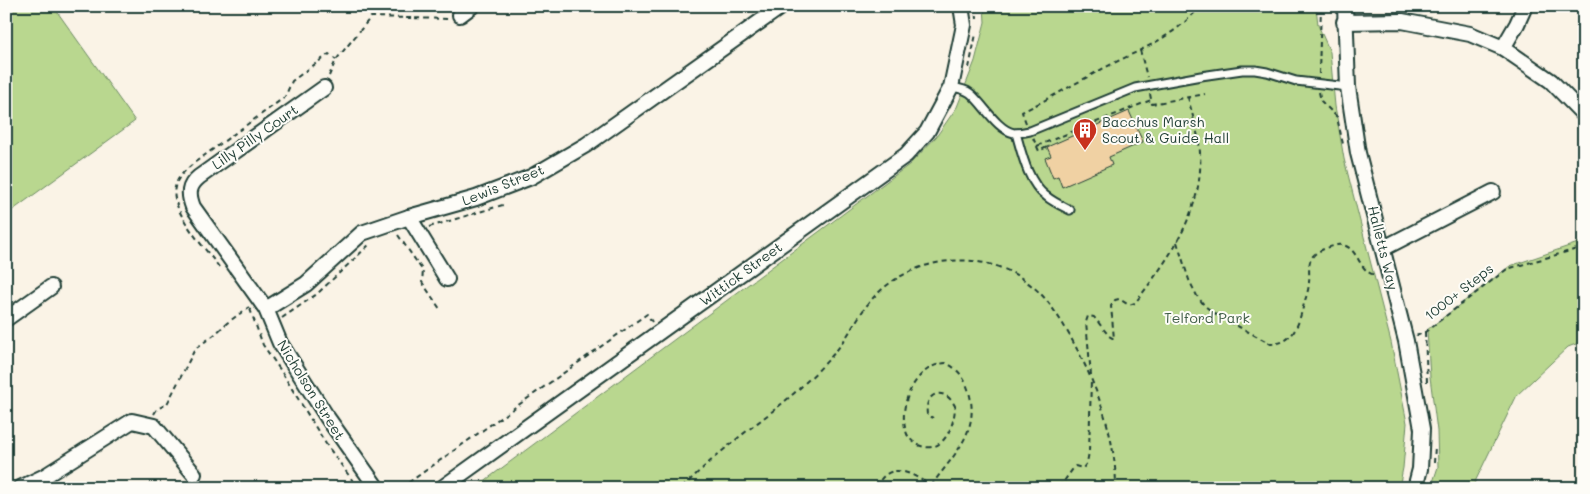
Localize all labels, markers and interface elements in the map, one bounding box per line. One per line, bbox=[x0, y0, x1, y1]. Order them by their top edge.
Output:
street label: Lilly Pilly Court bbox=[208, 100, 302, 173]
place label: Bacchus Marsh Scout & Guide Hall bbox=[1102, 112, 1229, 147]
building icon: Bacchus Marsh Scout & Guide Hall bbox=[1072, 117, 1098, 151]
street label: Lewis Street bbox=[459, 159, 547, 210]
street label: Halletts Way bbox=[1364, 204, 1403, 292]
street label: Wittick Street bbox=[696, 237, 786, 310]
street label: 1000+ Steps bbox=[1420, 259, 1497, 324]
park label: Telford Park bbox=[1164, 308, 1250, 327]
street label: Nicholson Street bbox=[273, 336, 350, 443]

